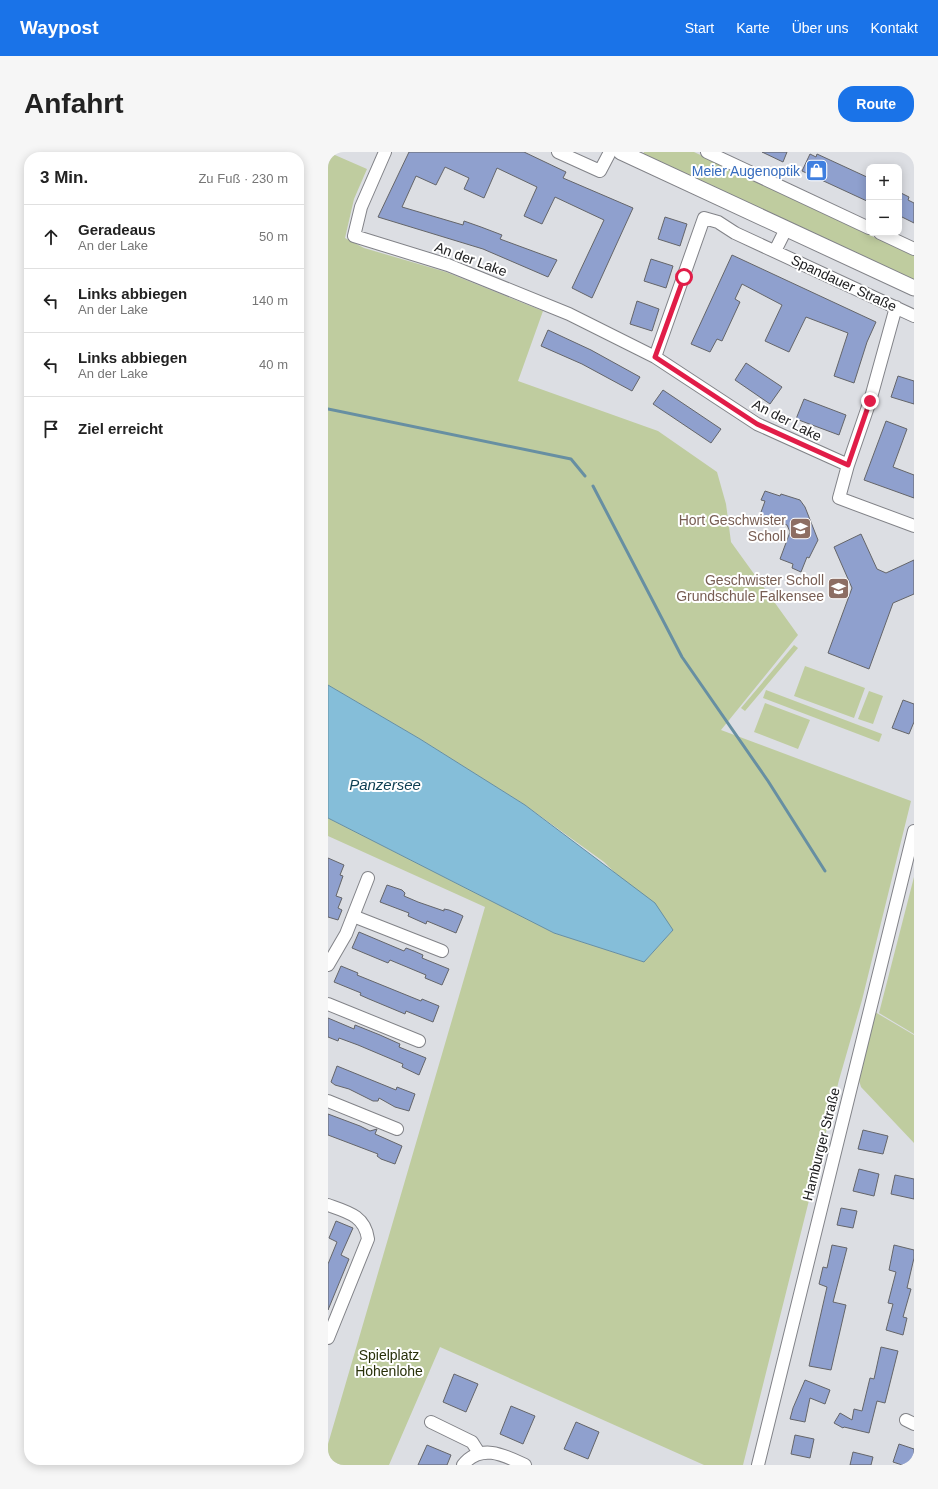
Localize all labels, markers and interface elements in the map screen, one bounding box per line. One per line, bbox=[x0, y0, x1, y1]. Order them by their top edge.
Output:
text: Waypost bbox=[20, 17, 98, 38]
text: Start bbox=[685, 20, 714, 36]
text: Karte bbox=[736, 20, 770, 36]
text: Über uns bbox=[792, 20, 849, 36]
text: Kontakt bbox=[871, 20, 918, 36]
button: Route bbox=[838, 86, 914, 122]
text: Anfahrt bbox=[24, 88, 124, 119]
shop icon: Meier Augenoptik bbox=[803, 158, 829, 184]
place label: Meier Augenoptik bbox=[692, 163, 801, 179]
map controls bbox=[866, 164, 902, 236]
button: + bbox=[866, 164, 902, 200]
text: 3 Min. bbox=[40, 168, 88, 187]
text: Zu Fuß · 230 m bbox=[198, 171, 288, 186]
button: − bbox=[866, 200, 902, 236]
text: Geradeaus bbox=[78, 221, 156, 238]
icon: ahead bbox=[40, 226, 62, 248]
text: 50 m bbox=[259, 229, 288, 244]
text: An der Lake bbox=[78, 238, 148, 253]
street label: An der Lake bbox=[433, 239, 509, 280]
street label: Spandauer Straße bbox=[789, 252, 899, 315]
route start bbox=[675, 268, 693, 286]
text: Links abbiegen bbox=[78, 285, 187, 302]
icon: left bbox=[40, 290, 62, 312]
text: 140 m bbox=[252, 293, 288, 308]
text: An der Lake bbox=[78, 302, 148, 317]
text: Links abbiegen bbox=[78, 349, 187, 366]
icon: left bbox=[40, 354, 62, 376]
text: 40 m bbox=[259, 357, 288, 372]
text: An der Lake bbox=[78, 366, 148, 381]
route end bbox=[861, 392, 879, 410]
street label: An der Lake bbox=[750, 396, 824, 444]
icon: arrive bbox=[40, 418, 62, 440]
text: Ziel erreicht bbox=[78, 420, 163, 437]
place label: Hort Geschwister Scholl bbox=[679, 512, 786, 544]
school or university icon: Hort Geschwister Scholl bbox=[788, 515, 814, 541]
place label: Geschwister Scholl Grundschule Falkensee bbox=[676, 572, 824, 604]
school or university icon: Geschwister Scholl Grundschule Falkensee bbox=[826, 575, 852, 601]
water label: Panzersee bbox=[349, 776, 421, 793]
street label: Hamburger Straße bbox=[799, 1086, 843, 1202]
park label: Spielplatz Hohenlohe bbox=[355, 1347, 423, 1379]

